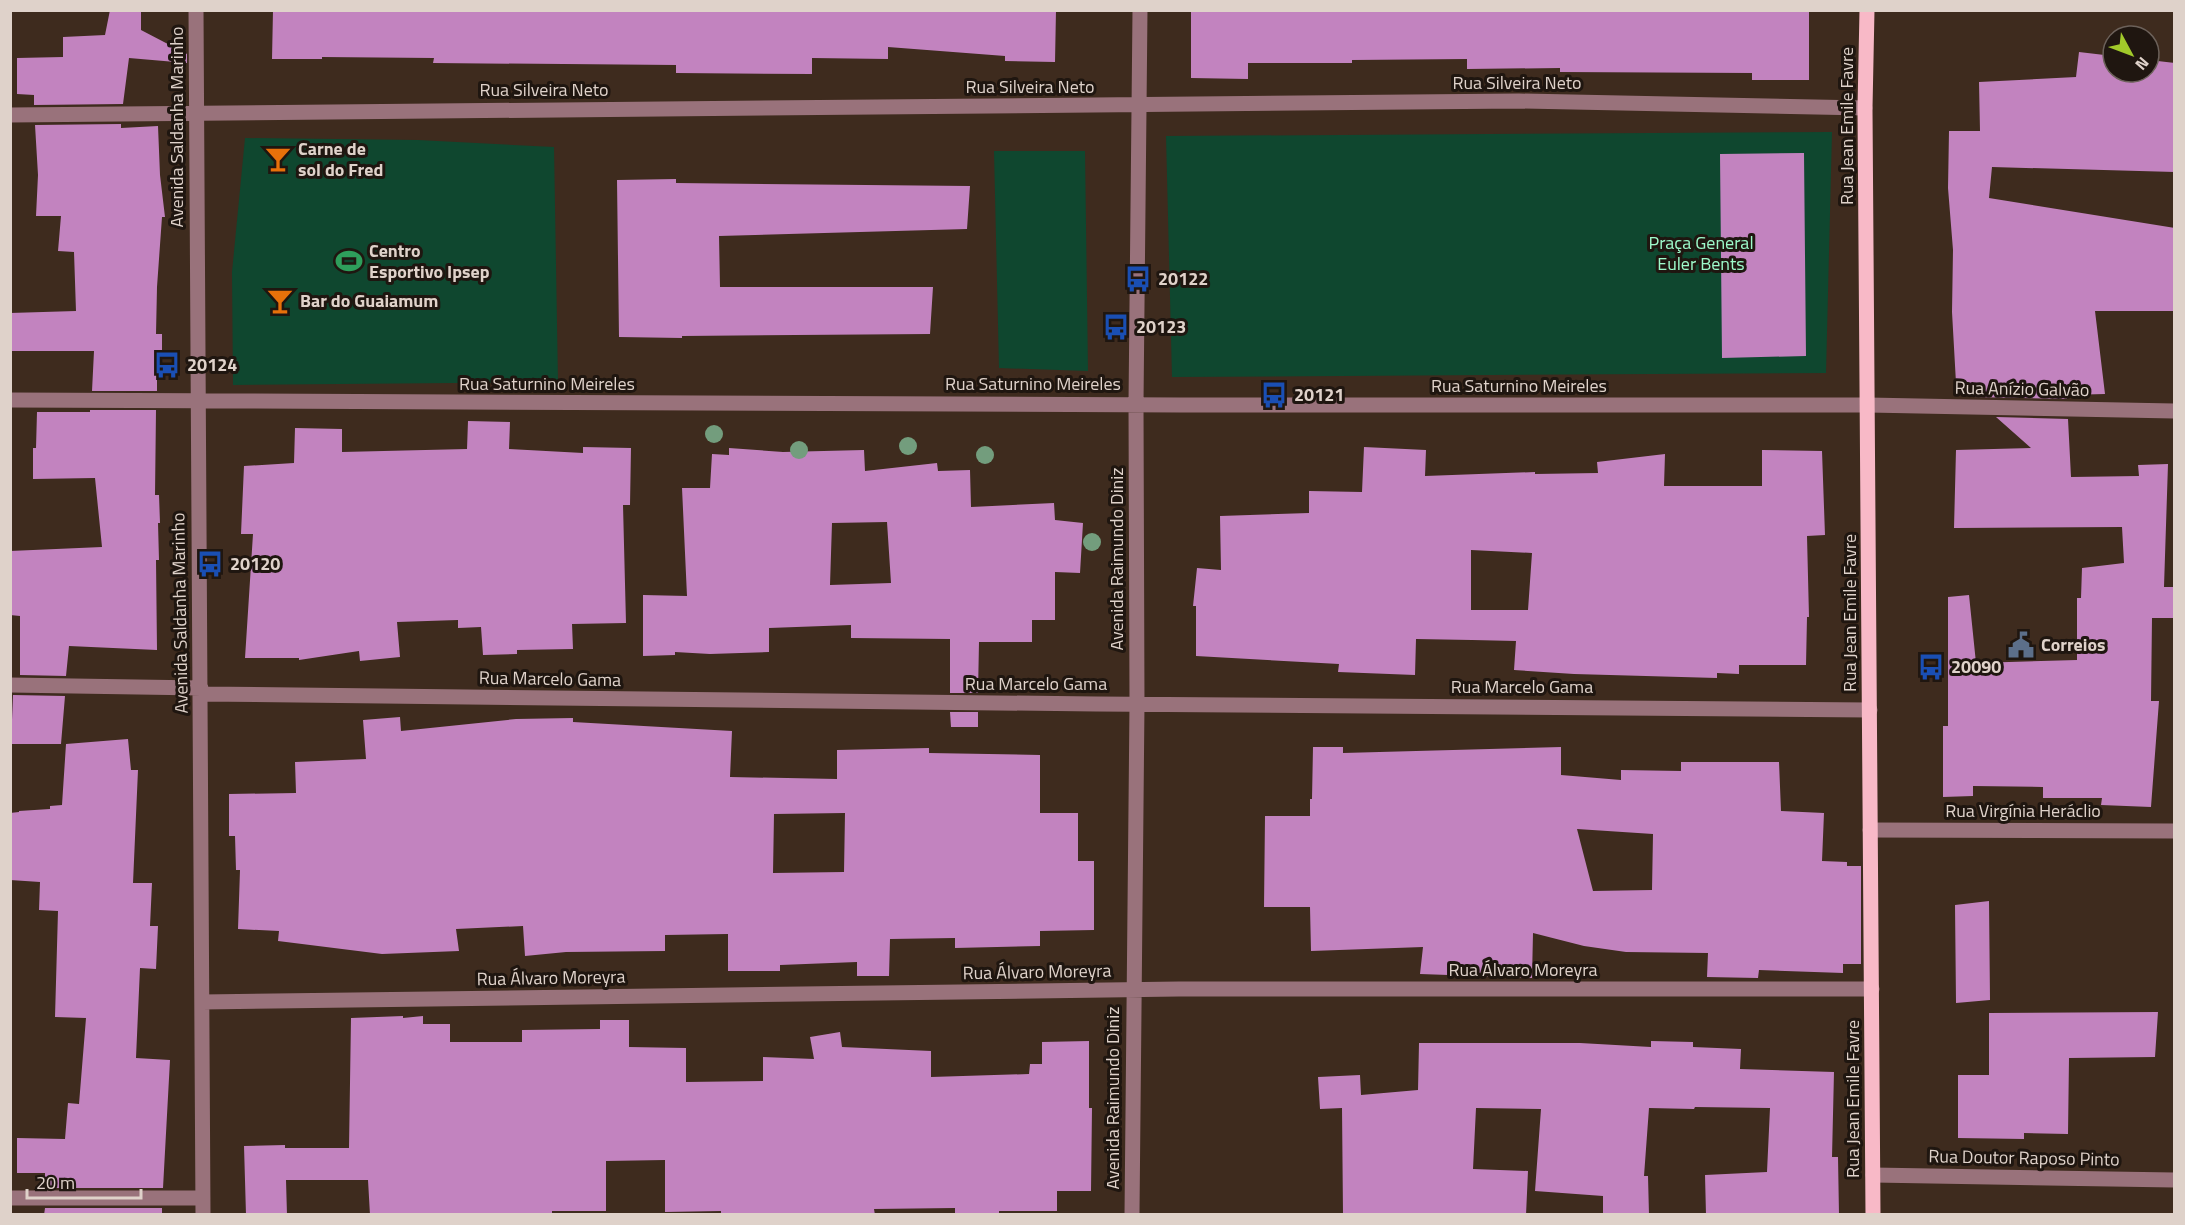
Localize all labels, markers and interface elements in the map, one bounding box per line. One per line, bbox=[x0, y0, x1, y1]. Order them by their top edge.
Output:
north arrow bbox=[2101, 24, 2161, 84]
street label: Avenida Saldanha Marinho bbox=[163, 26, 190, 228]
street label: Rua Jean Emile Favre bbox=[1833, 47, 1860, 205]
text: N bbox=[2130, 52, 2155, 76]
street label: Rua Silveira Neto bbox=[1452, 69, 1582, 96]
street label: Rua Silveira Neto bbox=[965, 73, 1095, 100]
street label: Rua Silveira Neto bbox=[479, 76, 609, 103]
place label: Carne de sol do Fred bbox=[298, 135, 383, 183]
bar icon: Carne de sol do Fred bbox=[263, 144, 293, 174]
park label: Praça General Euler Bents bbox=[1648, 229, 1754, 277]
place label: Centro Esportivo Ipsep bbox=[369, 237, 490, 285]
sports icon: Centro Esportivo Ipsep bbox=[334, 246, 364, 276]
bus stop icon: 20122 bbox=[1123, 264, 1153, 294]
place label: 20122 bbox=[1158, 265, 1208, 292]
bar icon: Bar do Guaiamum bbox=[265, 286, 295, 316]
place label: Bar do Guaiamum bbox=[300, 287, 438, 314]
bus stop icon: 20123 bbox=[1101, 312, 1131, 342]
place label: 20123 bbox=[1136, 313, 1186, 340]
bus stop icon: 20124 bbox=[152, 350, 182, 380]
place label: 20124 bbox=[187, 351, 237, 378]
street label: Rua Saturnino Meireles bbox=[459, 370, 635, 397]
street label: Rua Saturnino Meireles bbox=[945, 370, 1121, 397]
street label: Rua Saturnino Meireles bbox=[1431, 372, 1607, 399]
street label: Rua Anízio Galvão bbox=[1954, 374, 2090, 403]
bus stop icon: 20121 bbox=[1259, 380, 1289, 410]
place label: 20121 bbox=[1294, 381, 1344, 408]
street label: Avenida Raimundo Diniz bbox=[1103, 468, 1130, 650]
street label: Avenida Saldanha Marinho bbox=[164, 512, 195, 714]
street label: Rua Jean Emile Favre bbox=[1836, 534, 1863, 692]
bus stop icon: 20120 bbox=[195, 549, 225, 579]
place label: 20120 bbox=[230, 550, 280, 577]
public building icon: Correios bbox=[2006, 630, 2036, 660]
place label: Correios bbox=[2041, 631, 2106, 658]
bus stop icon: 20090 bbox=[1916, 652, 1946, 682]
place label: 20090 bbox=[1951, 653, 2001, 680]
street label: Rua Marcelo Gama bbox=[479, 664, 621, 693]
street label: Rua Marcelo Gama bbox=[965, 670, 1107, 697]
street label: Rua Marcelo Gama bbox=[1451, 673, 1593, 700]
street label: Rua Virgínia Heráclio bbox=[1945, 797, 2101, 824]
street label: Rua Álvaro Moreyra bbox=[1449, 956, 1597, 983]
street label: Rua Álvaro Moreyra bbox=[962, 957, 1112, 986]
street label: Rua Álvaro Moreyra bbox=[476, 963, 626, 992]
street label: Avenida Raimundo Diniz bbox=[1099, 1007, 1126, 1189]
street label: Rua Jean Emile Favre bbox=[1839, 1020, 1866, 1178]
street label: Rua Doutor Raposo Pinto bbox=[1928, 1142, 2120, 1173]
scale bar bbox=[27, 1162, 141, 1200]
text: 20 m bbox=[36, 1169, 75, 1196]

